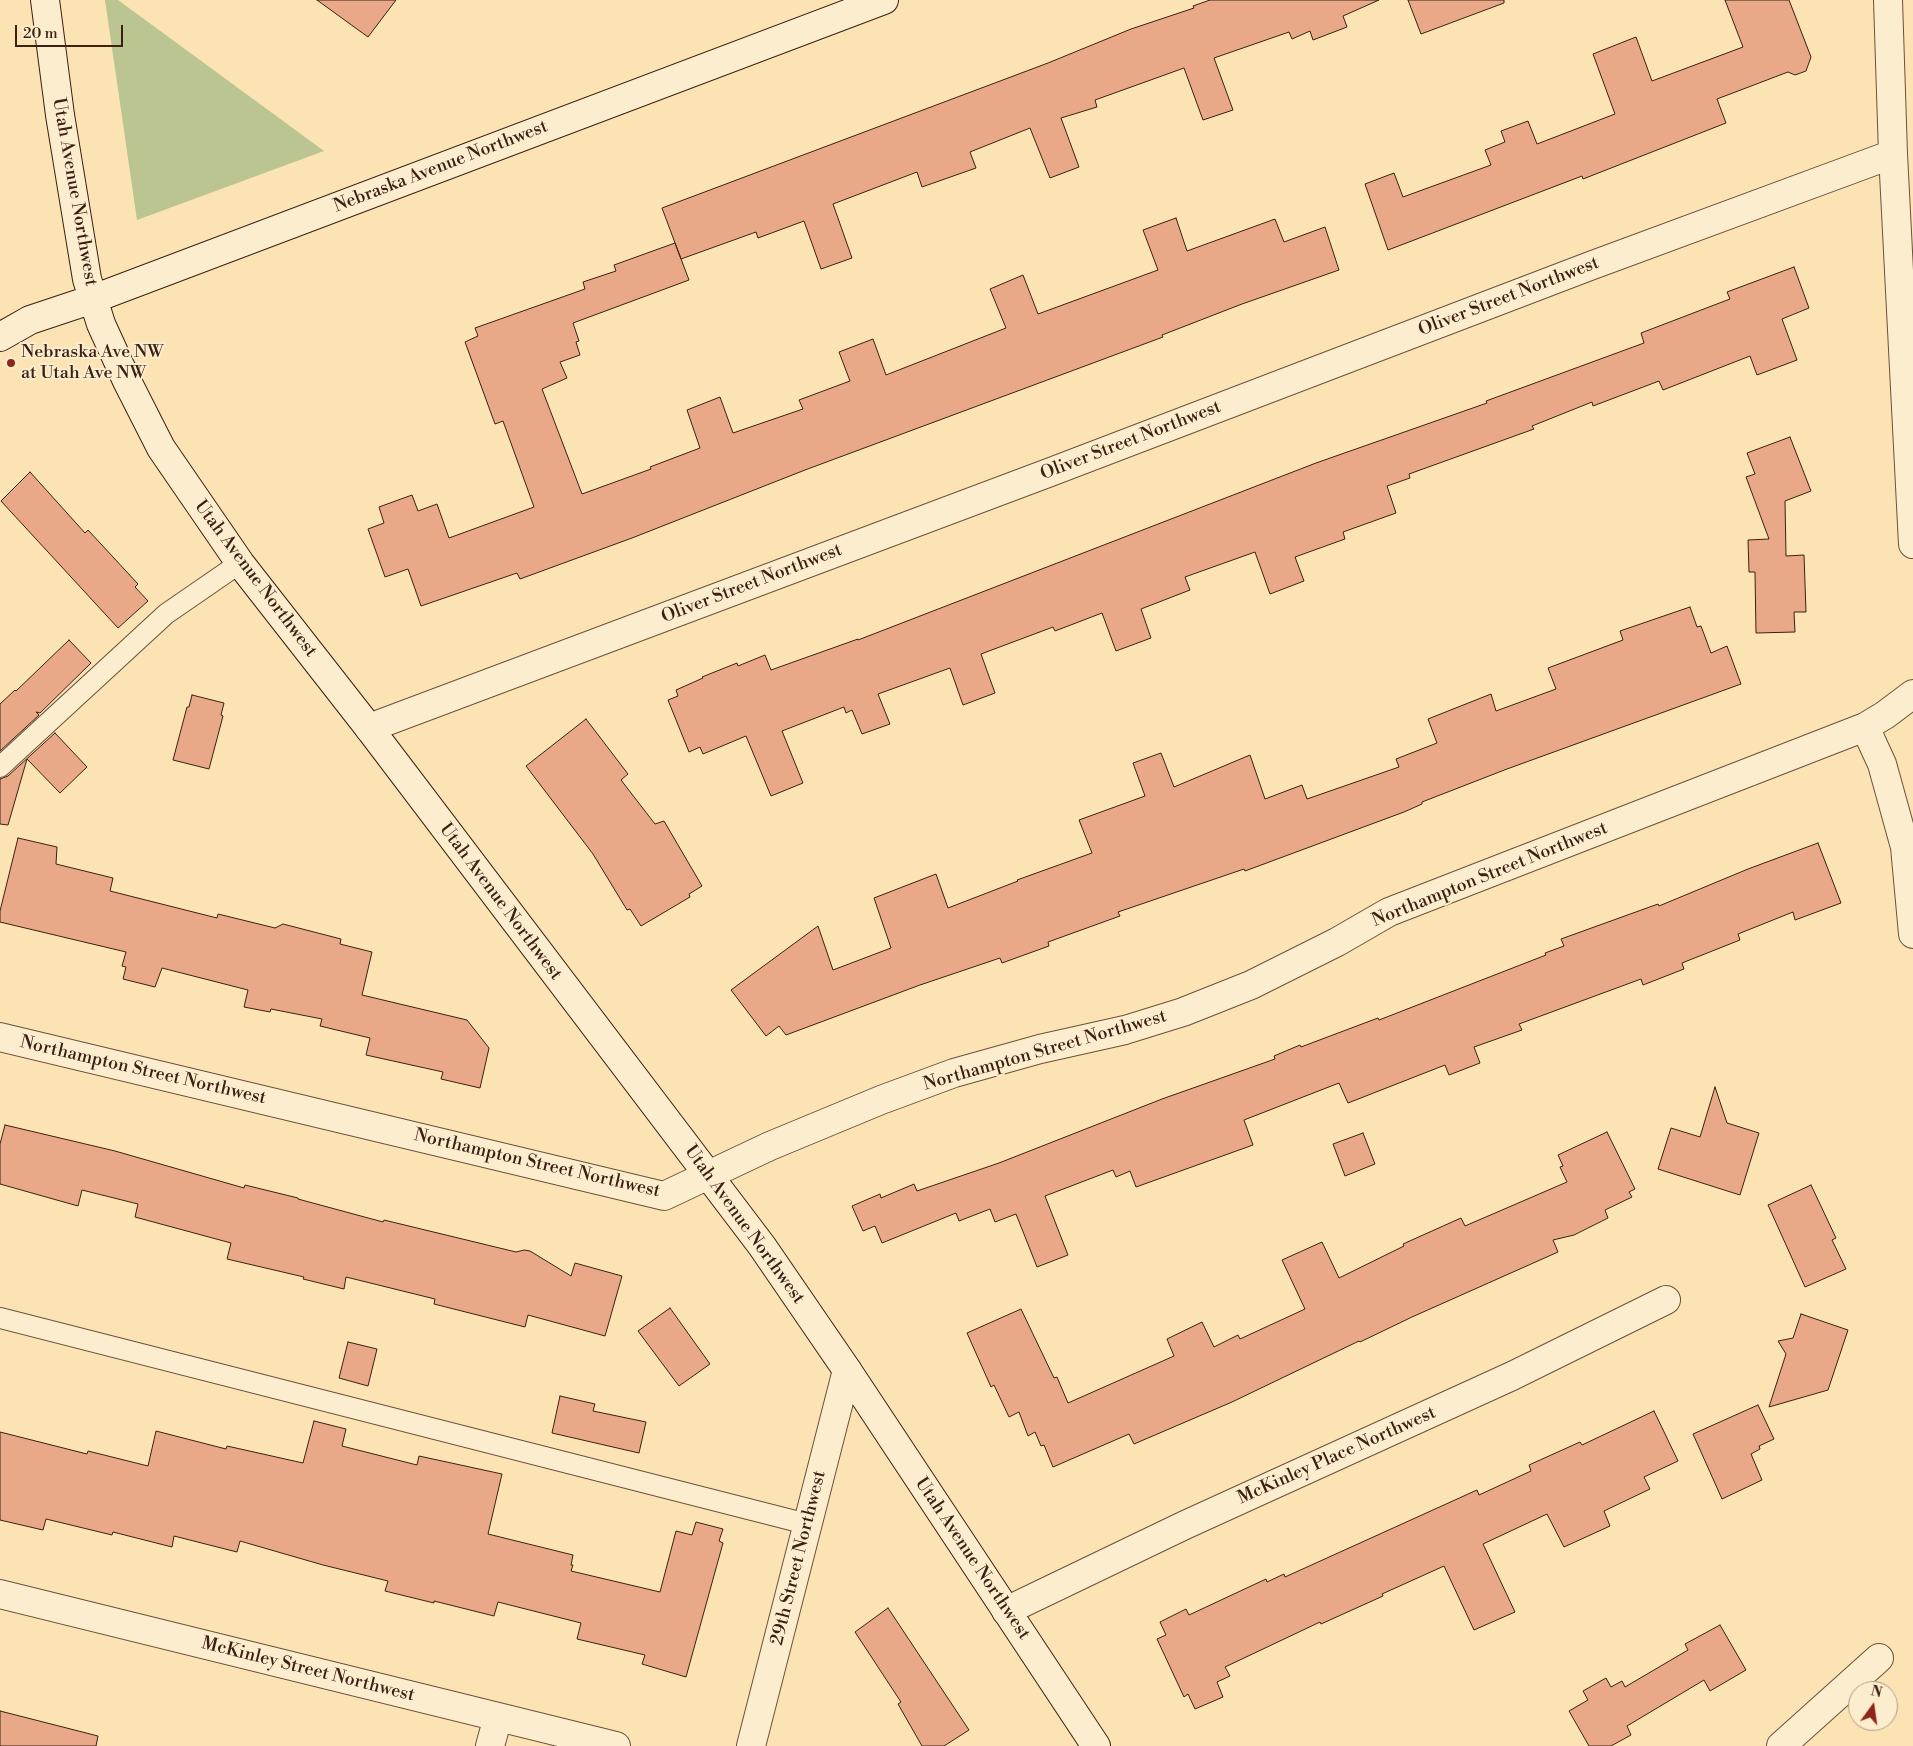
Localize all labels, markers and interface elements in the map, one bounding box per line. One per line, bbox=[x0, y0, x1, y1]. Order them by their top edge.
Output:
scale bar bbox=[18, 15, 125, 47]
text: 20 m bbox=[23, 24, 58, 43]
street label: Utah Avenue Northwest bbox=[47, 96, 101, 288]
street label: Nebraska Avenue Northwest bbox=[331, 116, 551, 218]
street label: Oliver Street Northwest bbox=[1416, 253, 1602, 341]
place label: Nebraska Ave NW at Utah Ave NW bbox=[21, 342, 164, 384]
marker: Nebraska Ave NW at Utah Ave NW bbox=[5, 357, 17, 369]
street label: Oliver Street Northwest bbox=[1038, 397, 1224, 485]
street label: Utah Avenue Northwest bbox=[189, 496, 321, 662]
street label: Oliver Street Northwest bbox=[659, 540, 845, 628]
street label: Northampton Street Northwest bbox=[1369, 818, 1611, 932]
street label: Utah Avenue Northwest bbox=[434, 819, 566, 985]
street label: Northampton Street Northwest bbox=[921, 1006, 1169, 1096]
street label: Northampton Street Northwest bbox=[18, 1032, 268, 1110]
street label: Northampton Street Northwest bbox=[412, 1125, 662, 1203]
street label: Utah Avenue Northwest bbox=[679, 1141, 809, 1309]
street label: McKinley Place Northwest bbox=[1234, 1402, 1440, 1510]
street label: 29th Street Northwest bbox=[767, 1468, 831, 1648]
street label: Utah Avenue Northwest bbox=[910, 1474, 1034, 1644]
street label: McKinley Street Northwest bbox=[199, 1633, 417, 1707]
north arrow bbox=[1848, 1681, 1898, 1731]
text: N bbox=[1869, 1682, 1884, 1702]

